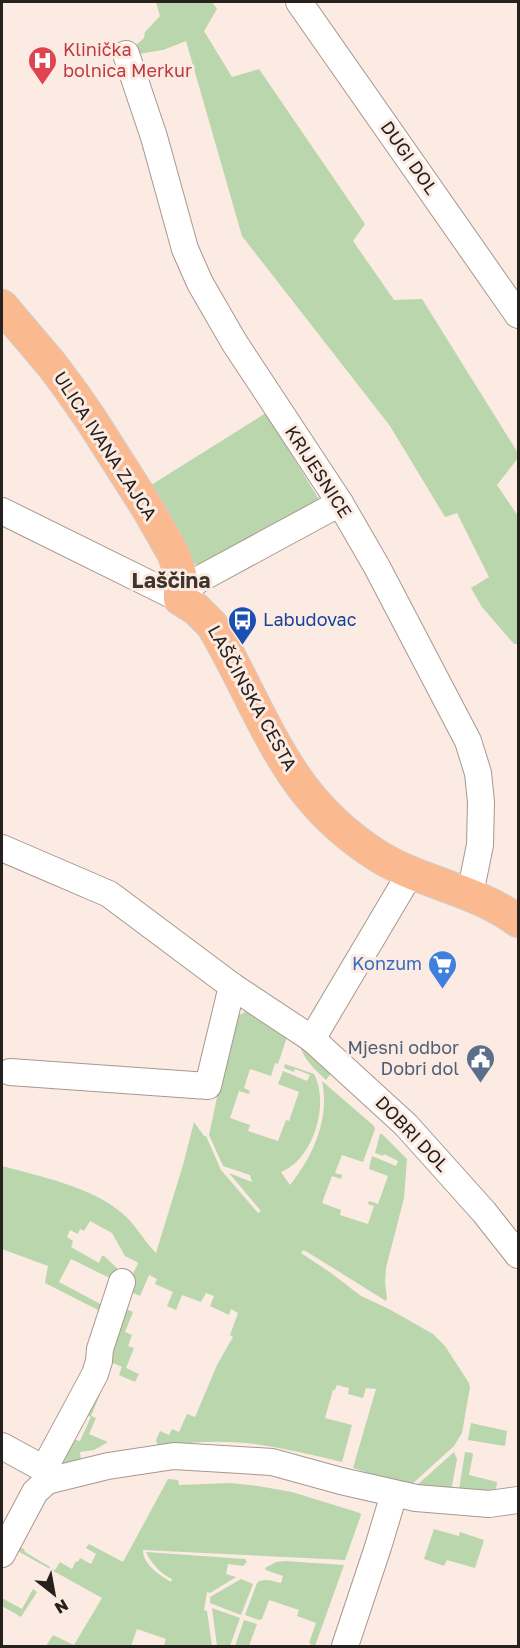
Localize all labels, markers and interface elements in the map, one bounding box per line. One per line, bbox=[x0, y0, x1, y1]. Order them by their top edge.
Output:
place label: Klinička bolnica Merkur bbox=[63, 38, 192, 81]
hospital icon: Klinička bolnica Merkur bbox=[26, 44, 58, 86]
street label: DUGI DOL bbox=[376, 116, 443, 198]
street label: ULICA IVANA ZAJCA bbox=[50, 367, 162, 524]
street label: KRIJESNICE bbox=[281, 421, 357, 522]
district label: Laščina bbox=[132, 567, 210, 593]
bus stop icon: Labudovac bbox=[226, 604, 258, 646]
place label: Labudovac bbox=[263, 608, 357, 630]
street label: LAŠČINSKA CESTA bbox=[204, 621, 302, 774]
supermarket icon: Konzum bbox=[427, 948, 459, 990]
place label: Konzum bbox=[352, 952, 422, 974]
place label: Mjesni odbor Dobri dol bbox=[348, 1036, 459, 1079]
public building icon: Mjesni odbor Dobri dol bbox=[464, 1042, 496, 1084]
street label: DOBRI DOL bbox=[371, 1091, 454, 1176]
north arrow bbox=[24, 1564, 84, 1624]
text: N bbox=[51, 1595, 72, 1619]

